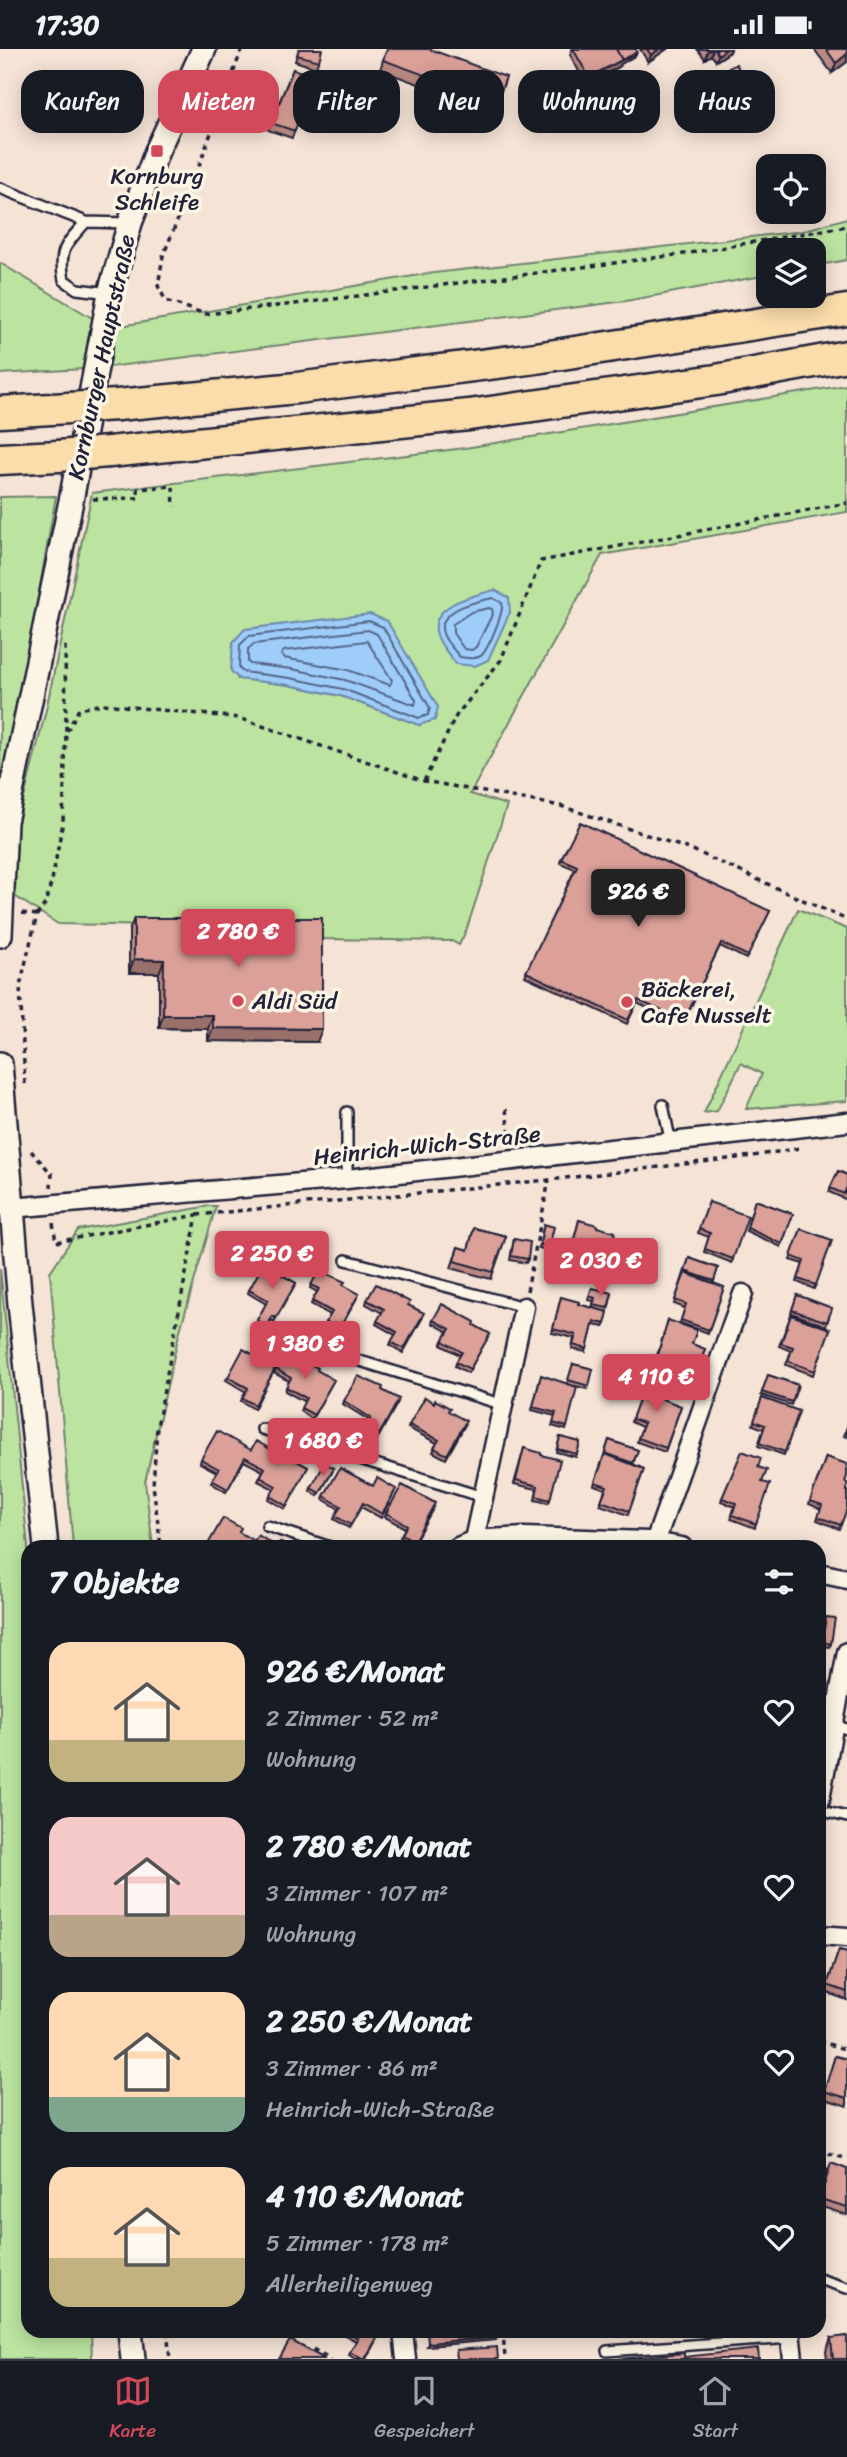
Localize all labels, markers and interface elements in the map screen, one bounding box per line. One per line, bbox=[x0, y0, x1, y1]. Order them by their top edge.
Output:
text: 17:30 bbox=[35, 2, 100, 48]
chip: Kaufen bbox=[21, 70, 144, 133]
chip: Mieten bbox=[158, 70, 279, 133]
chip: Filter bbox=[293, 70, 400, 133]
chip: Neu bbox=[414, 70, 504, 133]
chip: Wohnung bbox=[518, 70, 660, 133]
chip: Haus bbox=[674, 70, 775, 133]
marker: Kornburg Schleife bbox=[149, 143, 165, 159]
map controls bbox=[756, 154, 826, 308]
button: locate bbox=[756, 154, 826, 224]
place label: Kornburg Schleife bbox=[110, 156, 204, 223]
street label: Kornburger Hauptstraße bbox=[55, 230, 148, 484]
button: layers bbox=[756, 238, 826, 308]
pin: 926 € bbox=[589, 869, 687, 929]
text: 926 € bbox=[607, 871, 669, 912]
pin: 2 780 € bbox=[173, 909, 303, 969]
text: 2 780 € bbox=[197, 911, 279, 952]
place label: Bäckerei, Cafe Nusselt bbox=[641, 969, 772, 1036]
place label: Aldi Süd bbox=[251, 981, 339, 1022]
marker: Aldi Süd bbox=[230, 993, 246, 1009]
marker: Bäckerei, Cafe Nusselt bbox=[619, 994, 635, 1010]
street label: Heinrich-Wich-Straße bbox=[311, 1113, 543, 1178]
pin: 2 250 € bbox=[207, 1231, 337, 1291]
text: 2 250 € bbox=[231, 1233, 313, 1274]
pin: 2 030 € bbox=[536, 1239, 666, 1298]
text: 2 030 € bbox=[560, 1240, 642, 1281]
pin: 1 380 € bbox=[240, 1321, 370, 1381]
text: 1 380 € bbox=[266, 1323, 344, 1364]
pin: 4 110 € bbox=[591, 1355, 721, 1414]
text: 4 110 € bbox=[618, 1356, 694, 1397]
pin: 1 680 € bbox=[258, 1419, 388, 1478]
text: 1 680 € bbox=[284, 1420, 362, 1461]
text: 7 Objekte bbox=[49, 1555, 179, 1609]
icon: filters bbox=[760, 1563, 798, 1601]
text: 926 €/Monat bbox=[266, 1644, 445, 1698]
icon: home bbox=[105, 1670, 189, 1754]
icon: heart bbox=[760, 1693, 798, 1731]
text: 2 Zimmer · 52 m² bbox=[266, 1698, 439, 1739]
text: Wohnung bbox=[266, 1739, 356, 1780]
text: 2 780 €/Monat bbox=[266, 1819, 472, 1873]
icon: home bbox=[105, 1845, 189, 1929]
icon: heart bbox=[760, 1868, 798, 1906]
text: 3 Zimmer · 107 m² bbox=[266, 1873, 448, 1914]
text: Wohnung bbox=[266, 1914, 356, 1955]
text: 2 250 €/Monat bbox=[266, 1994, 472, 2048]
icon: home bbox=[105, 2020, 189, 2104]
icon: heart bbox=[760, 2043, 798, 2081]
text: 3 Zimmer · 86 m² bbox=[266, 2048, 438, 2089]
text: Heinrich-Wich-Straße bbox=[266, 2089, 494, 2130]
text: 4 110 €/Monat bbox=[266, 2169, 464, 2223]
icon: home bbox=[105, 2195, 189, 2279]
icon: heart bbox=[760, 2218, 798, 2256]
text: 5 Zimmer · 178 m² bbox=[266, 2223, 449, 2264]
text: Allerheiligenweg bbox=[266, 2264, 433, 2305]
tab: Karte bbox=[109, 2372, 156, 2447]
tab: Gespeichert bbox=[374, 2372, 474, 2447]
tab: Start bbox=[693, 2372, 738, 2447]

